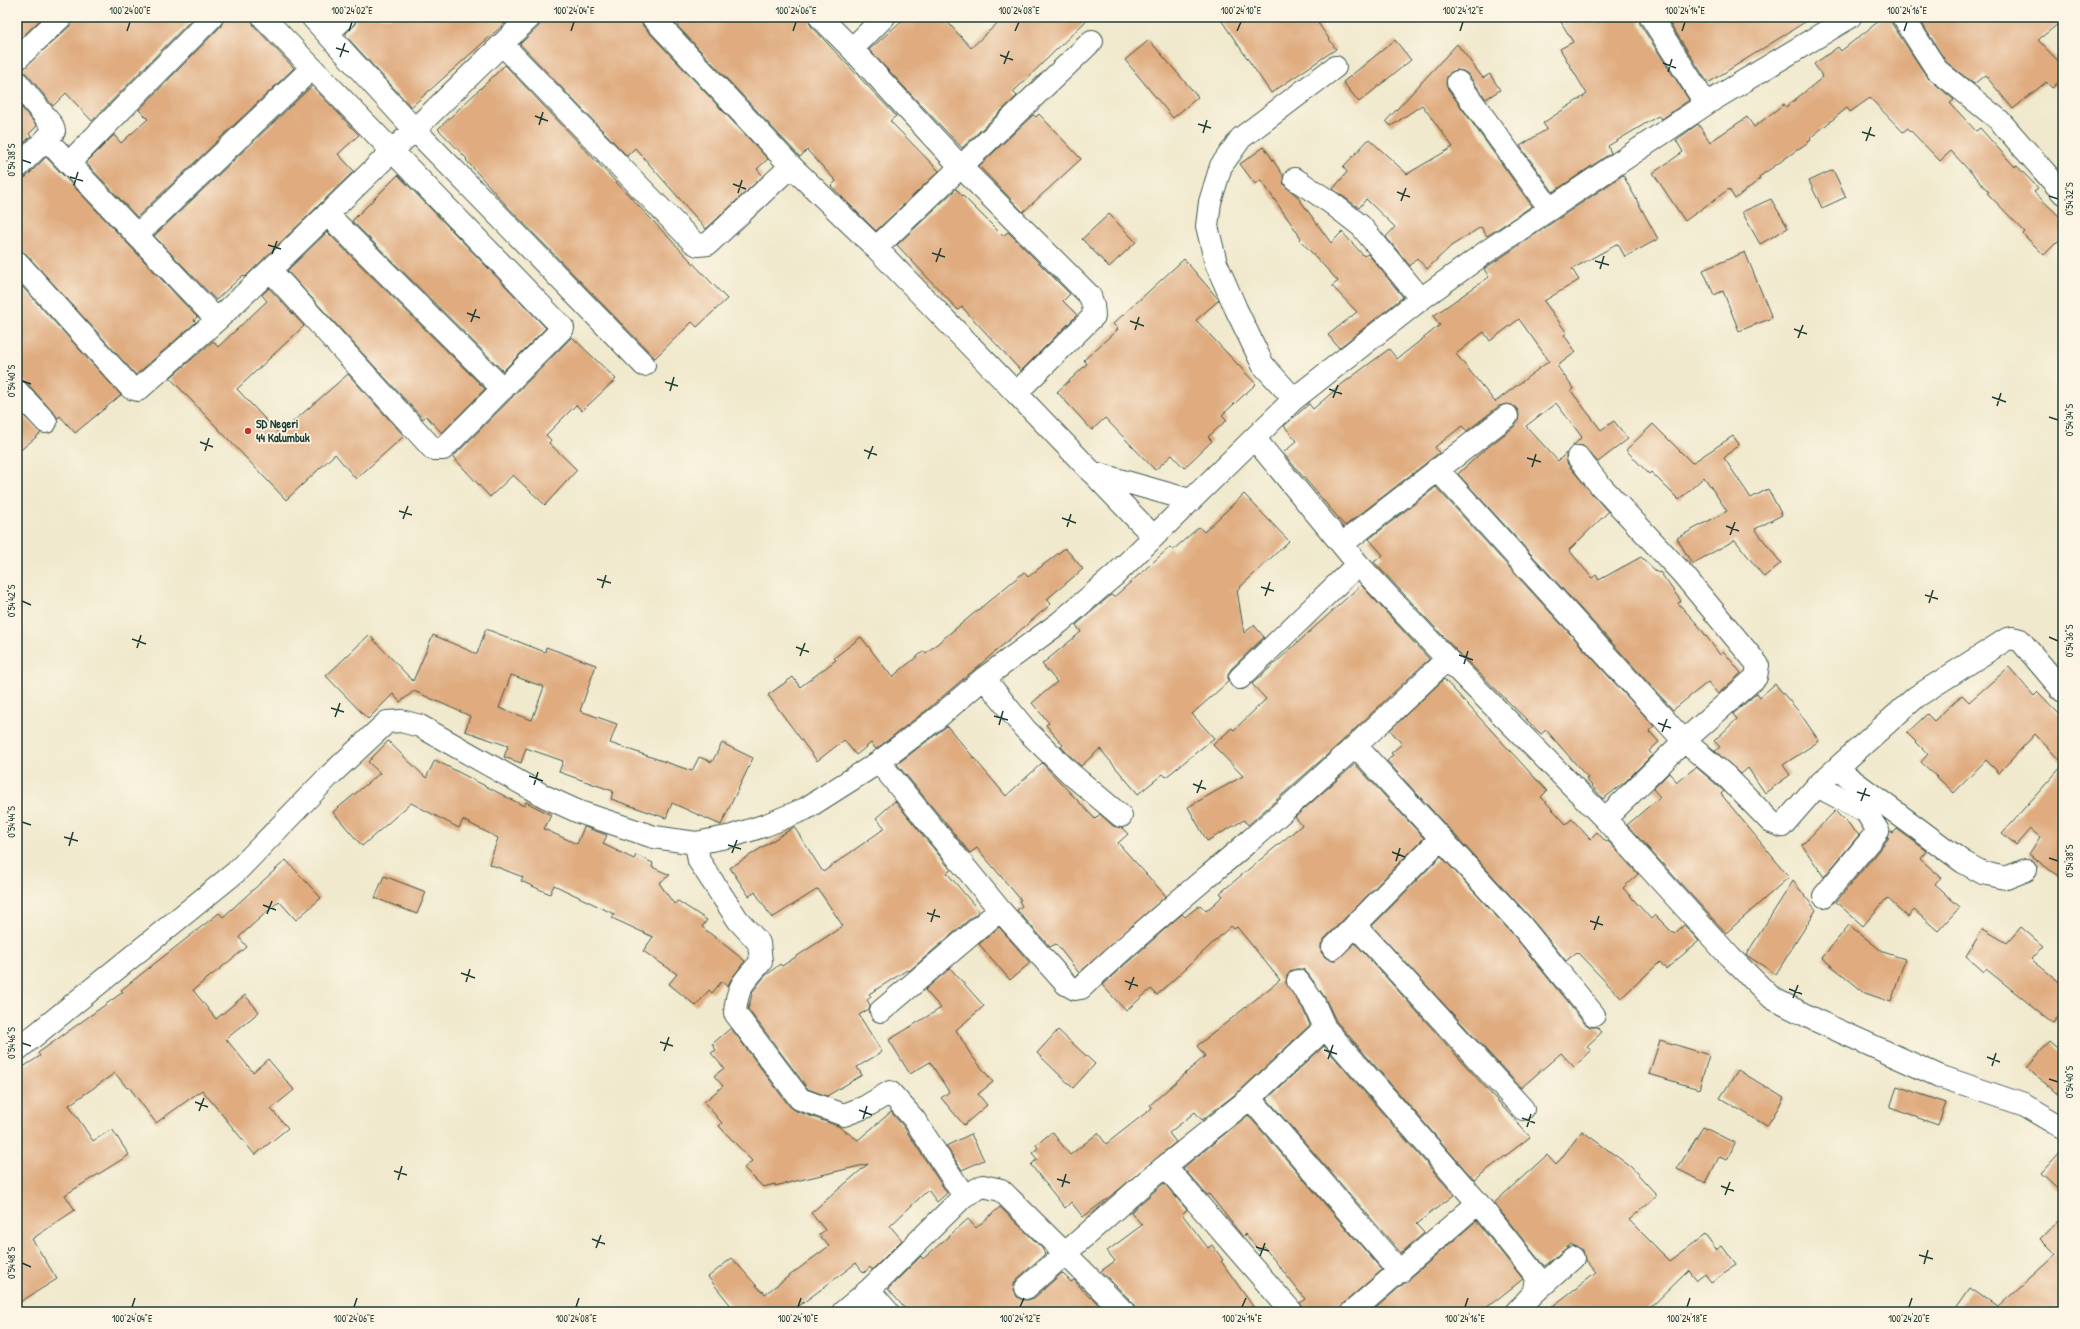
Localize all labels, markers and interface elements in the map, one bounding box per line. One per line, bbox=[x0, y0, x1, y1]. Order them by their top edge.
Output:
text: 100°24'00"E bbox=[109, 4, 151, 17]
text: 100°24'02"E bbox=[331, 4, 373, 17]
text: 100°24'04"E bbox=[554, 4, 595, 17]
text: 100°24'06"E bbox=[776, 4, 817, 17]
text: 100°24'08"E bbox=[998, 4, 1040, 17]
text: 100°24'10"E bbox=[1221, 4, 1262, 17]
text: 100°24'12"E bbox=[1443, 4, 1484, 17]
text: 100°24'14"E bbox=[1665, 4, 1705, 17]
text: 100°24'16"E bbox=[1887, 4, 1928, 17]
text: 0°54'38"S bbox=[5, 143, 18, 176]
text: 0°54'32"S bbox=[2063, 182, 2076, 216]
text: 0°54'40"S bbox=[5, 364, 18, 397]
text: 0°54'34"S bbox=[2063, 403, 2076, 436]
place label: SD Negeri 44 Kalumbuk bbox=[256, 415, 310, 446]
marker: SD Negeri 44 Kalumbuk bbox=[243, 426, 253, 436]
text: 0°54'42"S bbox=[5, 584, 18, 617]
text: 0°54'36"S bbox=[2063, 624, 2076, 657]
text: 0°54'44"S bbox=[5, 806, 18, 838]
text: 0°54'38"S bbox=[2063, 844, 2076, 877]
text: 0°54'46"S bbox=[5, 1027, 18, 1059]
text: 0°54'40"S bbox=[2063, 1065, 2076, 1098]
text: 0°54'48"S bbox=[5, 1247, 18, 1279]
text: 100°24'04"E bbox=[112, 1312, 153, 1325]
text: 100°24'06"E bbox=[334, 1312, 375, 1325]
text: 100°24'08"E bbox=[555, 1312, 597, 1325]
text: 100°24'10"E bbox=[778, 1312, 819, 1325]
text: 100°24'12"E bbox=[1000, 1312, 1041, 1325]
text: 100°24'14"E bbox=[1222, 1312, 1262, 1325]
text: 100°24'16"E bbox=[1445, 1312, 1486, 1325]
text: 100°24'18"E bbox=[1667, 1312, 1708, 1325]
text: 100°24'20"E bbox=[1888, 1312, 1930, 1325]

